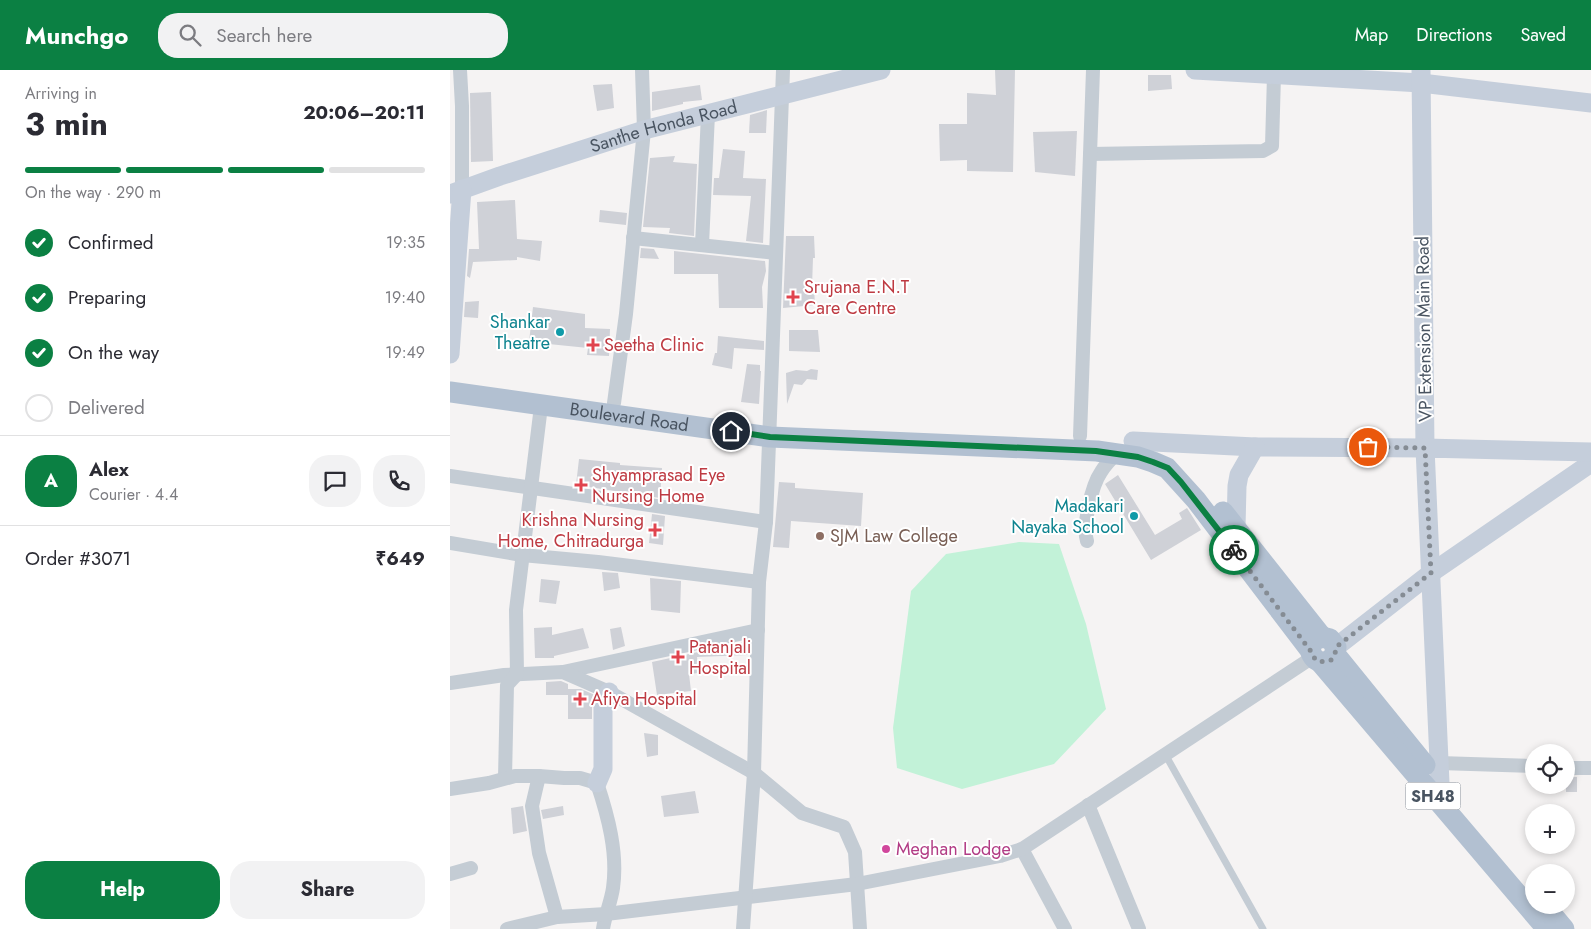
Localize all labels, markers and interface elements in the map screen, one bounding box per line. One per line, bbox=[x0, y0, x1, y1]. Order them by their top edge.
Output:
search box bbox=[158, 13, 508, 58]
text: Munchgo bbox=[25, 18, 128, 53]
icon: search bbox=[176, 21, 204, 49]
text: Search here bbox=[216, 22, 312, 49]
text: Map bbox=[1355, 22, 1388, 48]
text: Directions bbox=[1416, 22, 1492, 48]
text: Saved bbox=[1520, 22, 1566, 48]
text: Arriving in bbox=[25, 82, 97, 105]
street label: Santhe Honda Road bbox=[586, 94, 740, 159]
text: 20:06–20:11 bbox=[303, 99, 425, 126]
text: 3 min bbox=[25, 101, 108, 147]
text: On the way · 290 m bbox=[25, 181, 161, 204]
icon: check bbox=[25, 229, 53, 257]
text: Confirmed bbox=[68, 229, 154, 256]
text: 19:35 bbox=[386, 231, 425, 254]
street label: VP Extension Main Road bbox=[1409, 236, 1439, 422]
place label: Srujana E.N.T Care Centre bbox=[804, 274, 910, 321]
icon: check bbox=[25, 284, 53, 312]
text: Preparing bbox=[68, 284, 146, 311]
text: 19:40 bbox=[385, 286, 425, 309]
marker: Srujana E.N.T Care Centre bbox=[786, 290, 800, 304]
place label: Shankar Theatre bbox=[490, 309, 551, 356]
marker: Shankar Theatre bbox=[554, 326, 566, 338]
place label: Seetha Clinic bbox=[604, 332, 704, 358]
marker: Seetha Clinic bbox=[586, 338, 600, 352]
icon: check bbox=[25, 339, 53, 367]
text: On the way bbox=[68, 339, 159, 366]
text: 19:49 bbox=[385, 341, 425, 364]
text: Delivered bbox=[68, 394, 145, 421]
street label: Boulevard Road bbox=[568, 396, 690, 438]
pin bbox=[710, 410, 752, 452]
icon: home bbox=[717, 417, 745, 445]
pin bbox=[1347, 426, 1389, 468]
icon: bag bbox=[1354, 433, 1382, 461]
button: chat bbox=[309, 455, 361, 507]
button: phone bbox=[373, 455, 425, 507]
text: Alex bbox=[89, 456, 129, 483]
place label: Shyamprasad Eye Nursing Home bbox=[592, 462, 725, 509]
text: A bbox=[44, 467, 58, 494]
marker: Shyamprasad Eye Nursing Home bbox=[574, 478, 588, 492]
text: Courier · 4.4 bbox=[89, 483, 178, 506]
place label: Madakari Nayaka School bbox=[1011, 493, 1124, 540]
place label: Krishna Nursing Home, Chitradurga bbox=[498, 507, 644, 554]
marker: Madakari Nayaka School bbox=[1128, 510, 1140, 522]
marker: Krishna Nursing Home, Chitradurga bbox=[648, 523, 662, 537]
place label: SJM Law College bbox=[830, 523, 958, 549]
courier bbox=[1209, 525, 1259, 575]
marker: SJM Law College bbox=[814, 530, 826, 542]
icon: bike bbox=[1220, 536, 1248, 564]
text: Order #3071 bbox=[25, 545, 131, 572]
text: ₹649 bbox=[375, 545, 425, 572]
place label: Patanjali Hospital bbox=[689, 634, 751, 681]
marker: Patanjali Hospital bbox=[671, 650, 685, 664]
place label: Afiya Hospital bbox=[591, 686, 697, 712]
marker: Afiya Hospital bbox=[573, 692, 587, 706]
map controls bbox=[1525, 744, 1575, 914]
button: locate bbox=[1525, 744, 1575, 794]
road number: SH48 bbox=[1406, 782, 1460, 809]
button: + bbox=[1525, 804, 1575, 854]
place label: Meghan Lodge bbox=[896, 836, 1011, 862]
marker: Meghan Lodge bbox=[880, 843, 892, 855]
button: Help bbox=[25, 861, 220, 919]
button: Share bbox=[230, 861, 425, 919]
button: − bbox=[1525, 864, 1575, 914]

